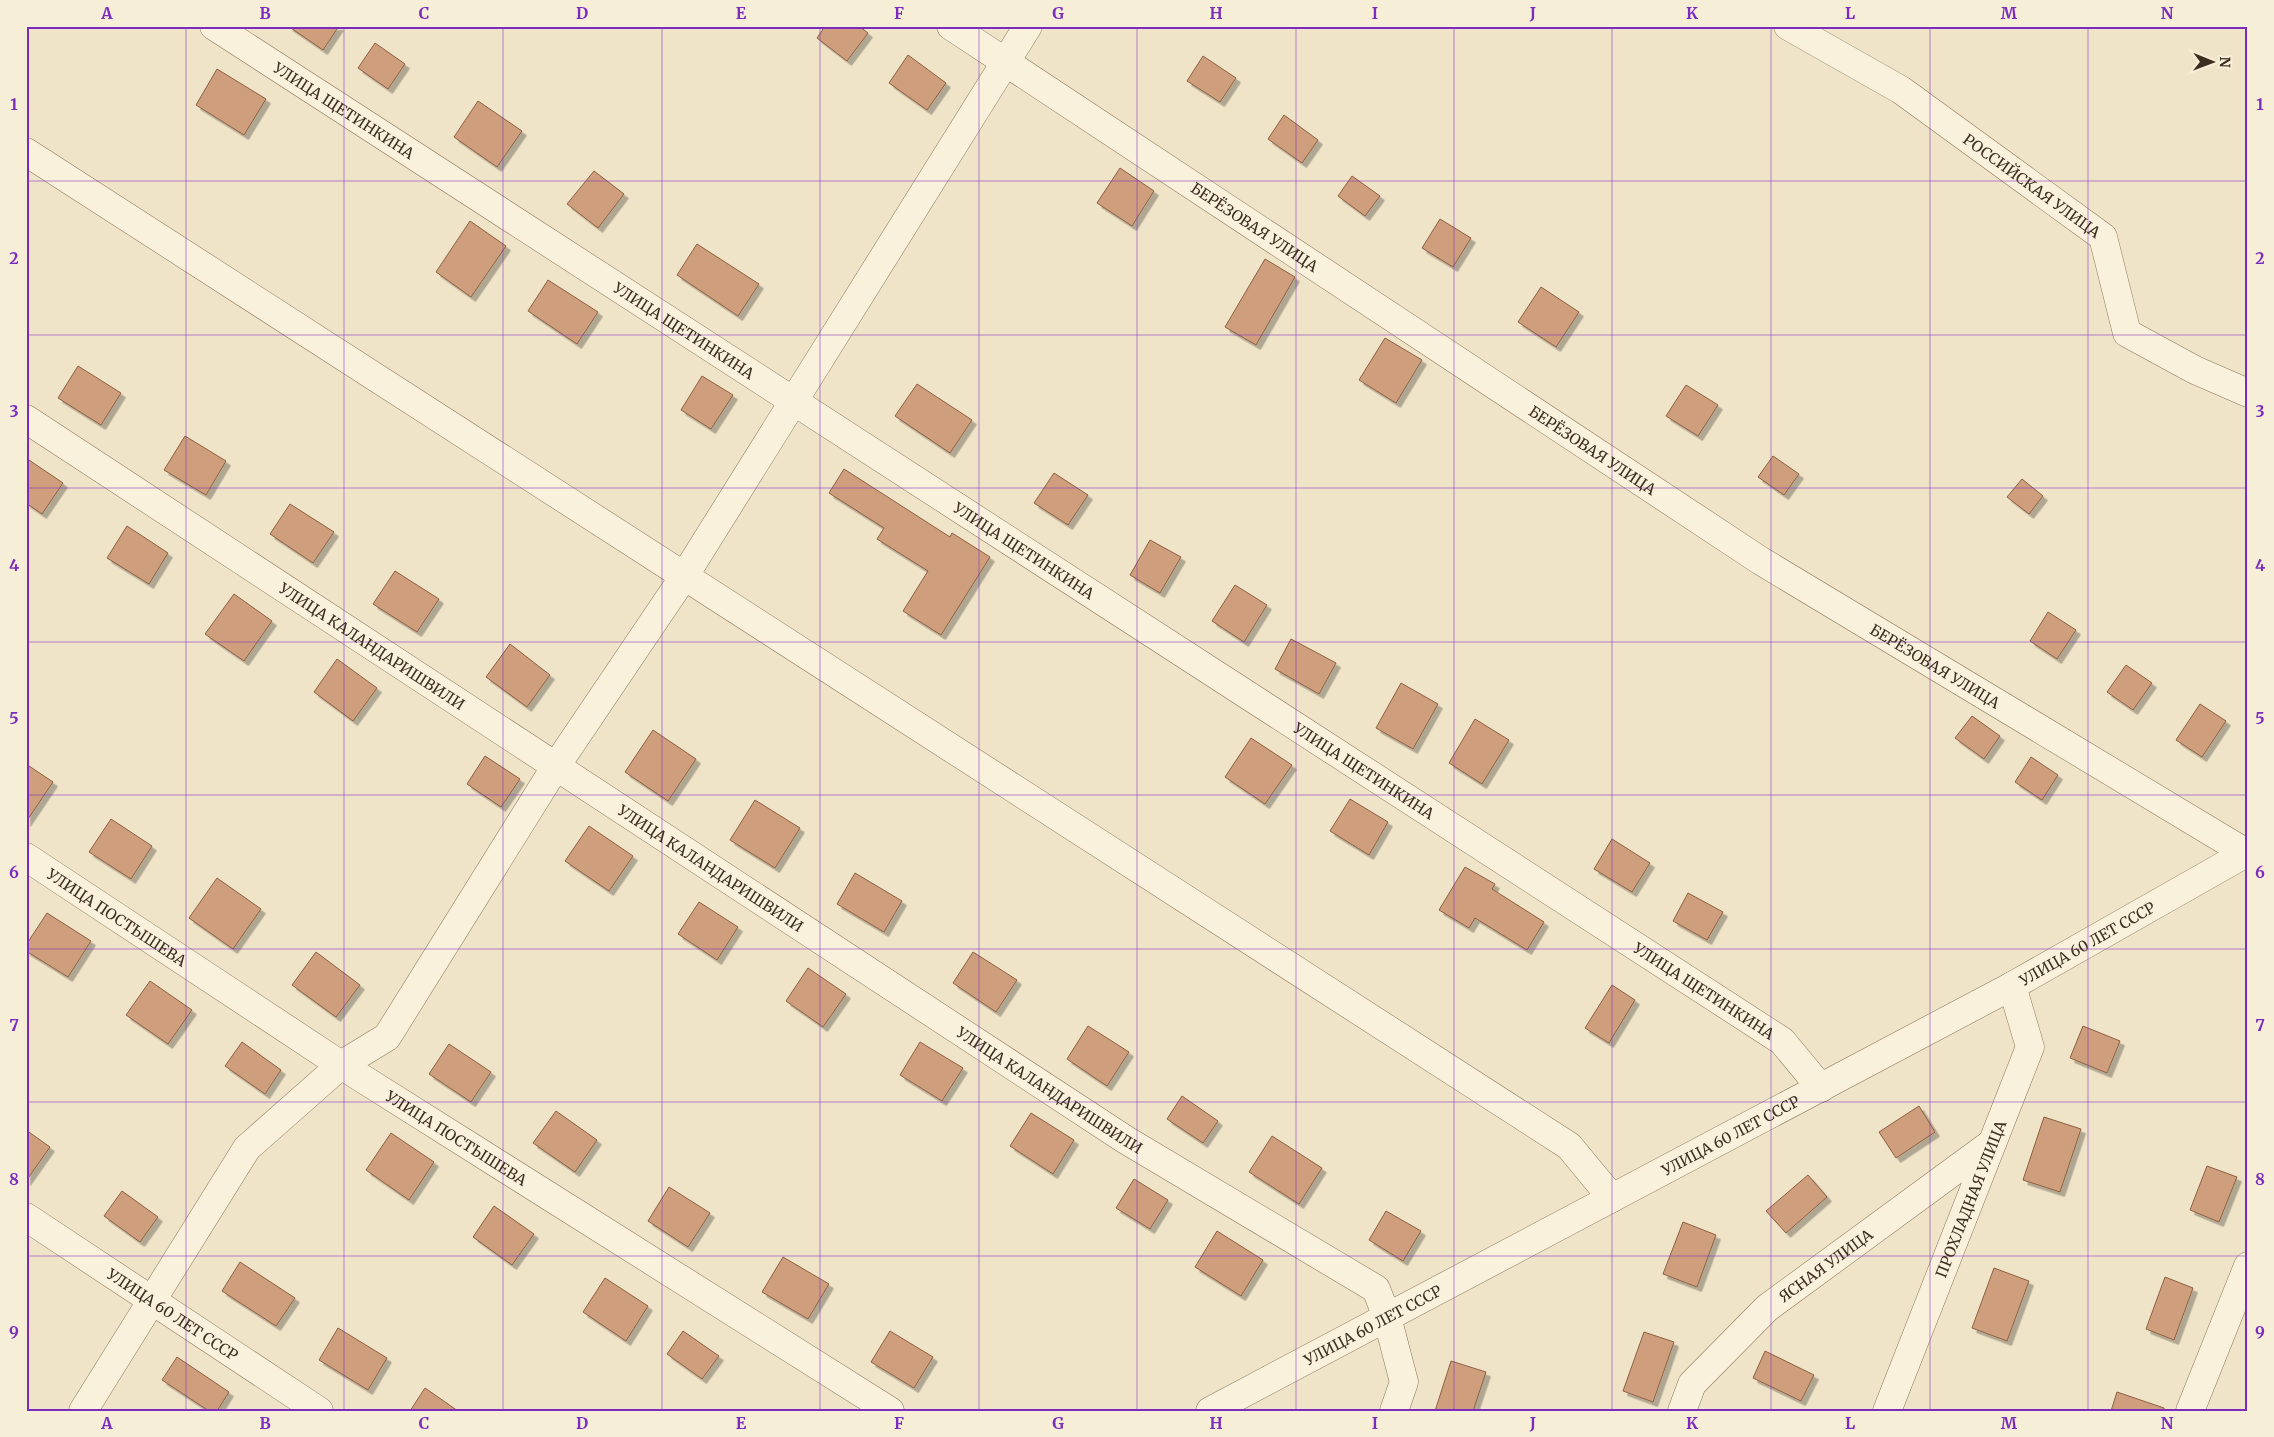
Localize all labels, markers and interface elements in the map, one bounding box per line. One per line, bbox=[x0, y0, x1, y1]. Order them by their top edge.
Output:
text: A bbox=[100, 3, 113, 23]
text: B bbox=[259, 3, 271, 23]
text: C bbox=[419, 3, 429, 23]
text: D bbox=[576, 3, 588, 23]
text: E bbox=[736, 3, 747, 23]
text: F bbox=[894, 3, 904, 23]
text: G bbox=[1052, 3, 1064, 23]
text: H bbox=[1209, 3, 1223, 23]
text: I bbox=[1372, 3, 1378, 23]
text: J bbox=[1529, 3, 1536, 23]
text: K bbox=[1686, 3, 1698, 23]
text: L bbox=[1845, 3, 1855, 23]
text: M bbox=[2001, 3, 2018, 23]
text: N bbox=[2161, 3, 2174, 23]
north arrow bbox=[2186, 38, 2236, 88]
street label: УЛИЦА ЩЕТИНКИНА bbox=[269, 57, 419, 163]
text: N bbox=[2216, 57, 2234, 68]
text: 1 bbox=[10, 94, 18, 114]
text: 1 bbox=[2256, 94, 2264, 114]
street label: РОССИЙСКАЯ УЛИЦА bbox=[1960, 129, 2105, 242]
street label: БЕРЁЗОВАЯ УЛИЦА bbox=[1188, 178, 1322, 276]
text: 2 bbox=[9, 248, 19, 268]
text: 2 bbox=[2255, 248, 2265, 268]
street label: УЛИЦА ЩЕТИНКИНА bbox=[609, 277, 758, 383]
text: 3 bbox=[9, 401, 19, 421]
street label: БЕРЁЗОВАЯ УЛИЦА bbox=[1526, 401, 1660, 499]
text: 3 bbox=[2255, 401, 2265, 421]
street label: УЛИЦА ЩЕТИНКИНА bbox=[949, 497, 1098, 603]
text: 4 bbox=[9, 555, 19, 575]
text: 4 bbox=[2255, 555, 2265, 575]
street label: УЛИЦА КАЛАНДАРИШВИЛИ bbox=[275, 578, 469, 714]
street label: БЕРЁЗОВАЯ УЛИЦА bbox=[1867, 619, 2004, 712]
text: 5 bbox=[9, 708, 19, 728]
text: 5 bbox=[2255, 708, 2265, 728]
street label: УЛИЦА ЩЕТИНКИНА bbox=[1289, 717, 1438, 823]
street label: УЛИЦА КАЛАНДАРИШВИЛИ bbox=[614, 800, 807, 936]
text: 6 bbox=[9, 862, 19, 882]
text: 6 bbox=[2255, 862, 2265, 882]
street label: УЛИЦА ПОСТЫШЕВА bbox=[43, 864, 191, 970]
street label: УЛИЦА 60 ЛЕТ СССР bbox=[2015, 897, 2159, 990]
street label: УЛИЦА ЩЕТИНКИНА bbox=[1629, 937, 1778, 1043]
text: 7 bbox=[9, 1015, 19, 1035]
text: 7 bbox=[2255, 1015, 2265, 1035]
street label: УЛИЦА КАЛАНДАРИШВИЛИ bbox=[953, 1022, 1146, 1157]
street label: УЛИЦА ПОСТЫШЕВА bbox=[382, 1086, 531, 1190]
street label: УЛИЦА 60 ЛЕТ СССР bbox=[1657, 1091, 1803, 1180]
street label: ПРОХЛАДНАЯ УЛИЦА bbox=[1931, 1117, 2010, 1280]
text: 8 bbox=[9, 1169, 19, 1189]
text: 8 bbox=[2255, 1169, 2265, 1189]
street label: ЯСНАЯ УЛИЦА bbox=[1775, 1224, 1877, 1306]
street label: УЛИЦА 60 ЛЕТ СССР bbox=[103, 1263, 242, 1365]
street label: УЛИЦА 60 ЛЕТ СССР bbox=[1300, 1280, 1445, 1370]
text: 9 bbox=[9, 1322, 19, 1342]
text: 9 bbox=[2255, 1322, 2265, 1342]
text: A bbox=[100, 1413, 113, 1433]
text: B bbox=[259, 1413, 271, 1433]
text: C bbox=[419, 1413, 429, 1433]
text: D bbox=[576, 1413, 588, 1433]
text: E bbox=[736, 1413, 747, 1433]
text: F bbox=[894, 1413, 904, 1433]
text: G bbox=[1052, 1413, 1064, 1433]
text: H bbox=[1209, 1413, 1223, 1433]
text: I bbox=[1372, 1413, 1378, 1433]
text: J bbox=[1529, 1413, 1536, 1433]
text: K bbox=[1686, 1413, 1698, 1433]
text: L bbox=[1845, 1413, 1855, 1433]
text: M bbox=[2001, 1413, 2018, 1433]
text: N bbox=[2161, 1413, 2174, 1433]

